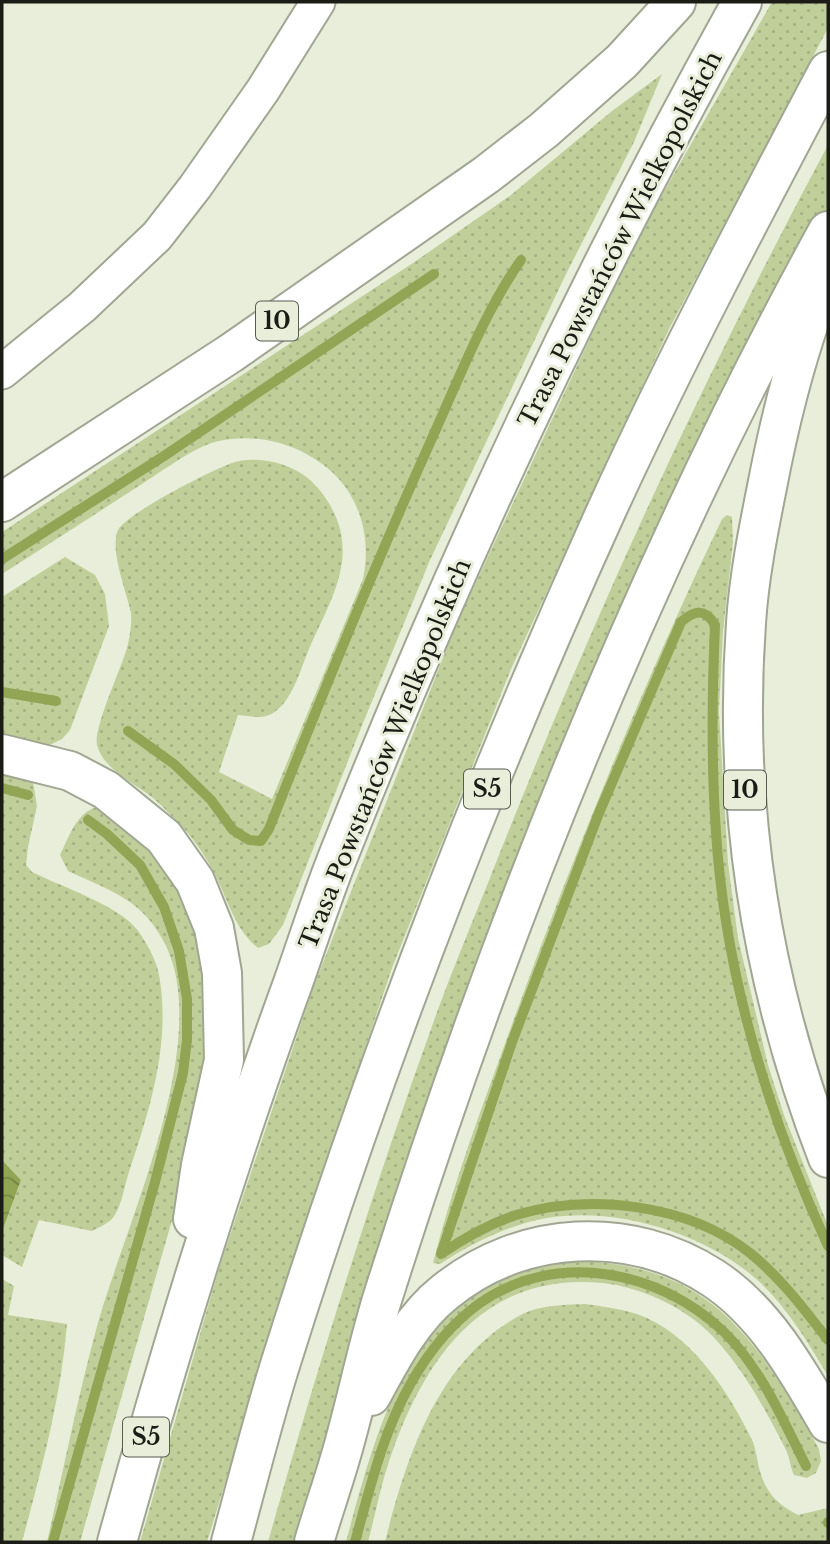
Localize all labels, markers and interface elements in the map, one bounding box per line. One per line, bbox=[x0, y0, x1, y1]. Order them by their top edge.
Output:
street label: Trasa Powstańców Wielkopolskich bbox=[512, 46, 728, 432]
road number: 10 bbox=[256, 302, 298, 340]
street label: Trasa Powstańców Wielkopolskich bbox=[293, 555, 477, 953]
road number: S5 bbox=[464, 769, 510, 808]
road number: 10 bbox=[724, 770, 766, 810]
road number: S5 bbox=[123, 1418, 169, 1456]

